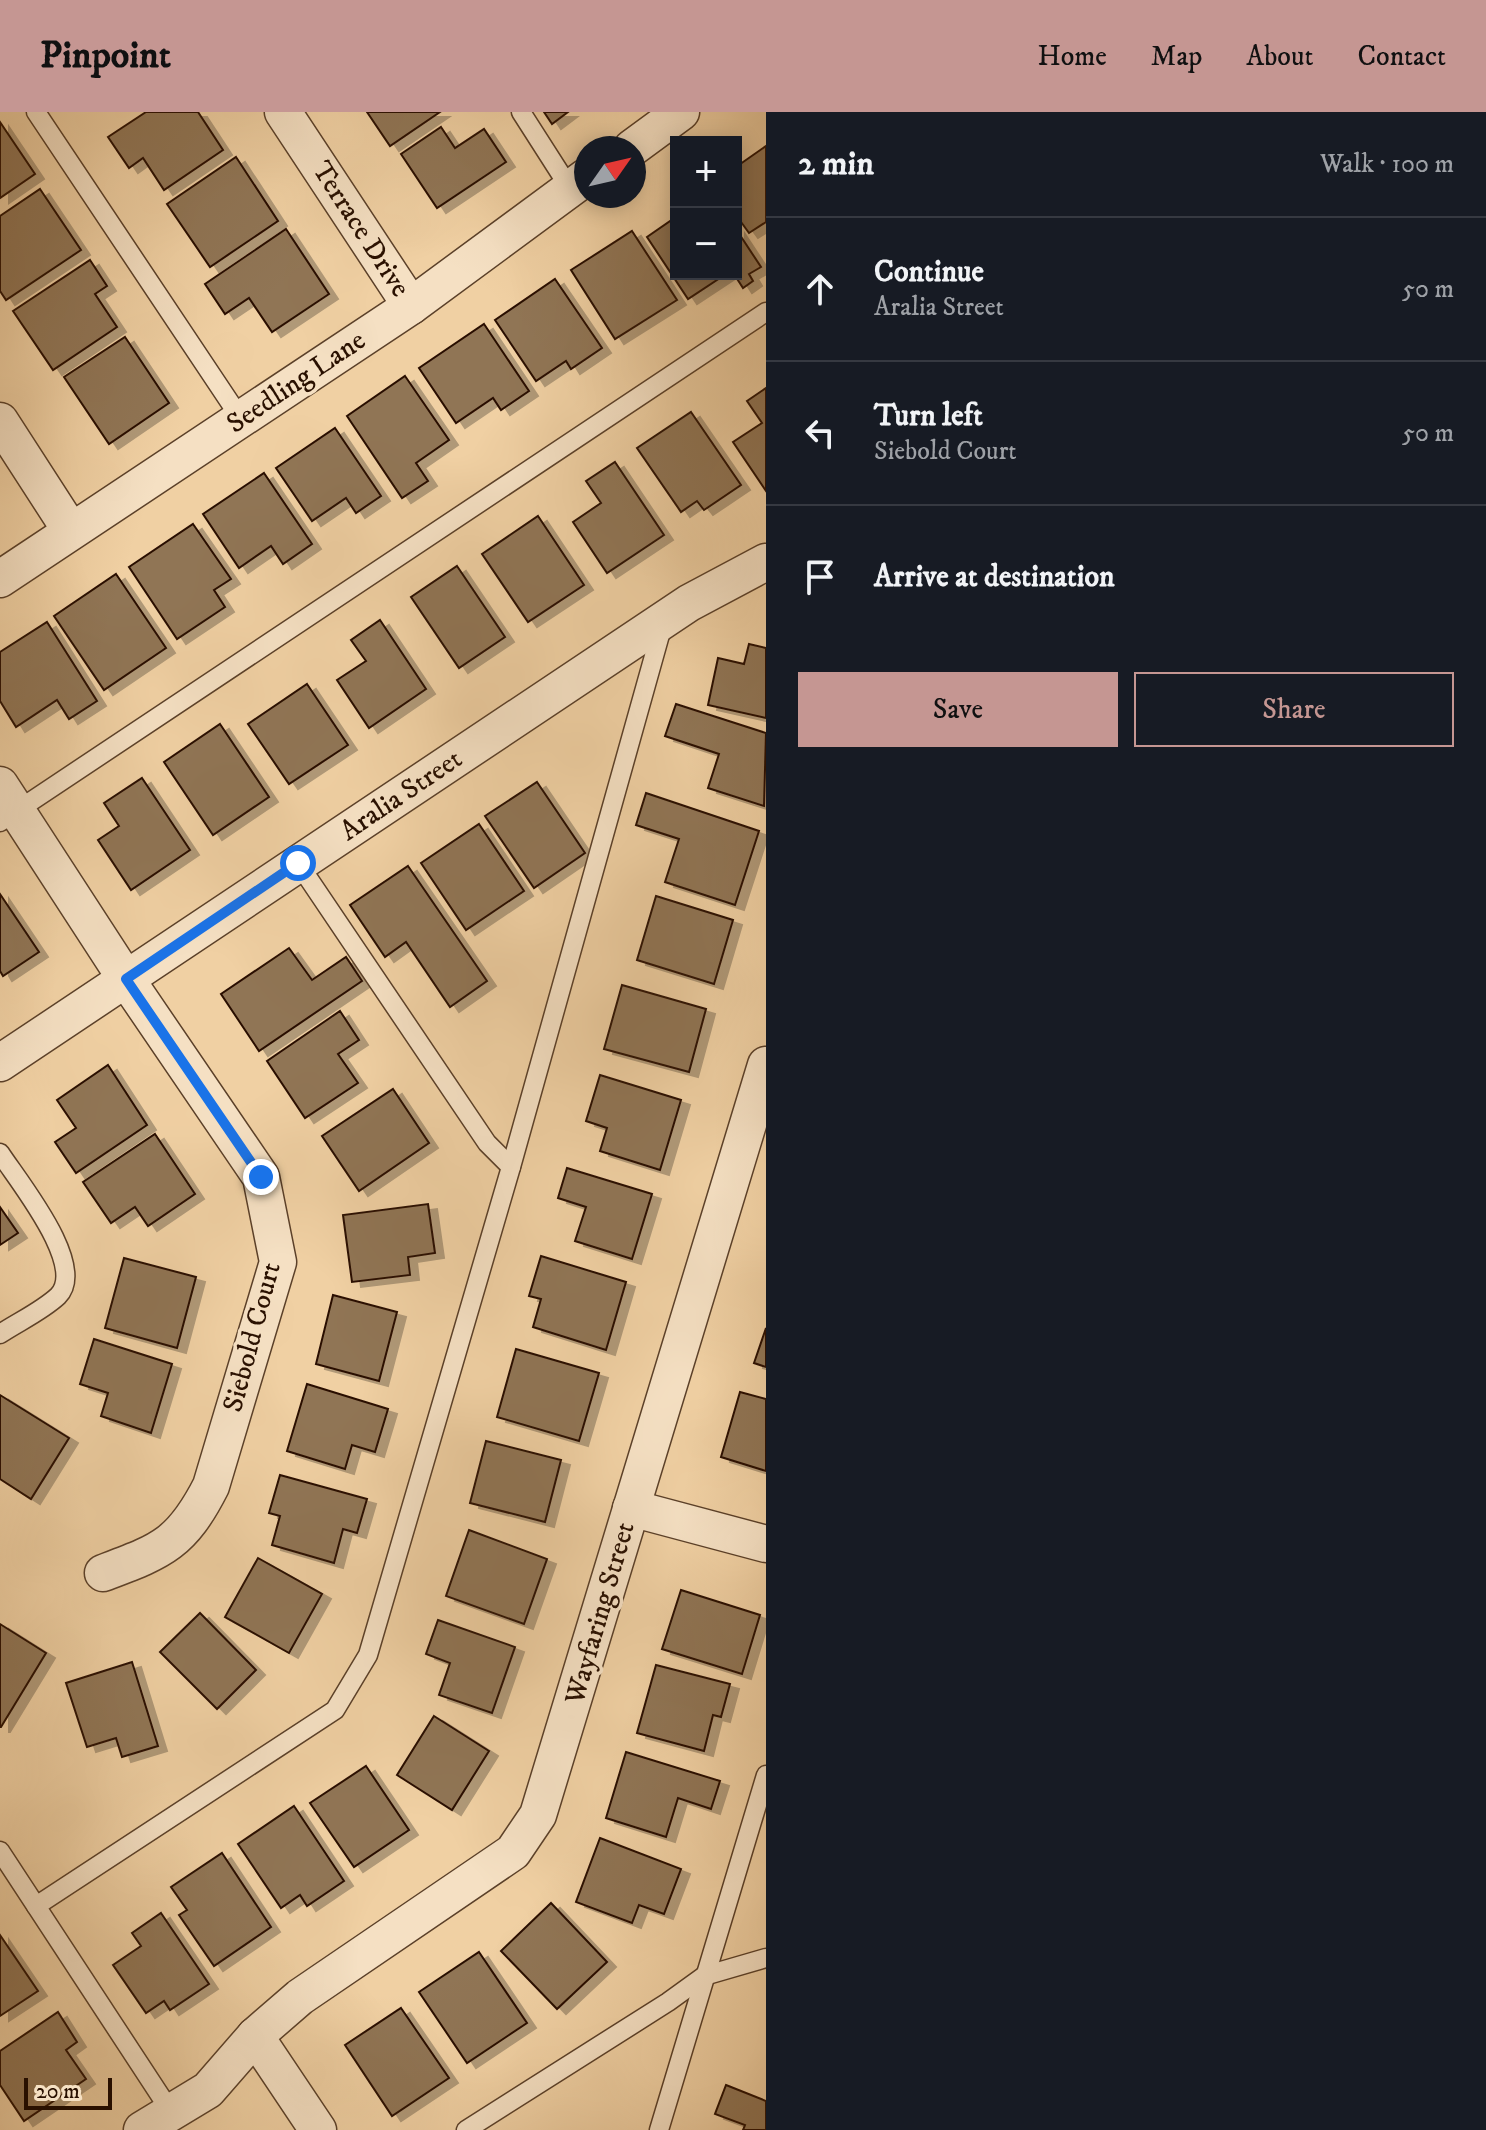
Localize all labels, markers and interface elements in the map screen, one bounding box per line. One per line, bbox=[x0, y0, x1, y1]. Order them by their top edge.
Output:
text: Pinpoint bbox=[40, 32, 171, 80]
text: Home bbox=[1038, 39, 1107, 74]
text: Map bbox=[1151, 39, 1202, 74]
text: About bbox=[1246, 39, 1313, 74]
text: Contact bbox=[1357, 39, 1446, 74]
north arrow bbox=[574, 136, 646, 208]
map controls bbox=[670, 136, 742, 280]
button: + bbox=[670, 136, 742, 208]
text: 2 min bbox=[798, 143, 874, 185]
text: Walk · 100 m bbox=[1320, 148, 1454, 181]
street label: Terrace Drive bbox=[304, 155, 418, 303]
button: − bbox=[670, 208, 742, 280]
text: Continue bbox=[874, 254, 984, 291]
icon: ahead bbox=[798, 267, 842, 311]
text: 50 m bbox=[1402, 273, 1454, 306]
text: Aralia Street bbox=[874, 291, 1004, 324]
street label: Seedling Lane bbox=[220, 323, 372, 441]
text: Turn left bbox=[874, 398, 983, 435]
icon: left bbox=[798, 411, 842, 455]
text: 50 m bbox=[1402, 417, 1454, 450]
text: Siebold Court bbox=[874, 435, 1017, 468]
icon: arrive bbox=[798, 555, 842, 599]
text: Arrive at destination bbox=[874, 559, 1115, 596]
button: Save bbox=[798, 672, 1118, 747]
button: Share bbox=[1134, 672, 1454, 747]
street label: Aralia Street bbox=[333, 741, 469, 849]
route start bbox=[280, 845, 316, 881]
route end bbox=[243, 1159, 279, 1195]
street label: Siebold Court bbox=[215, 1258, 289, 1416]
street label: Wayfaring Street bbox=[557, 1518, 643, 1709]
scale bar bbox=[24, 2074, 112, 2110]
text: 20 m bbox=[36, 2078, 80, 2105]

